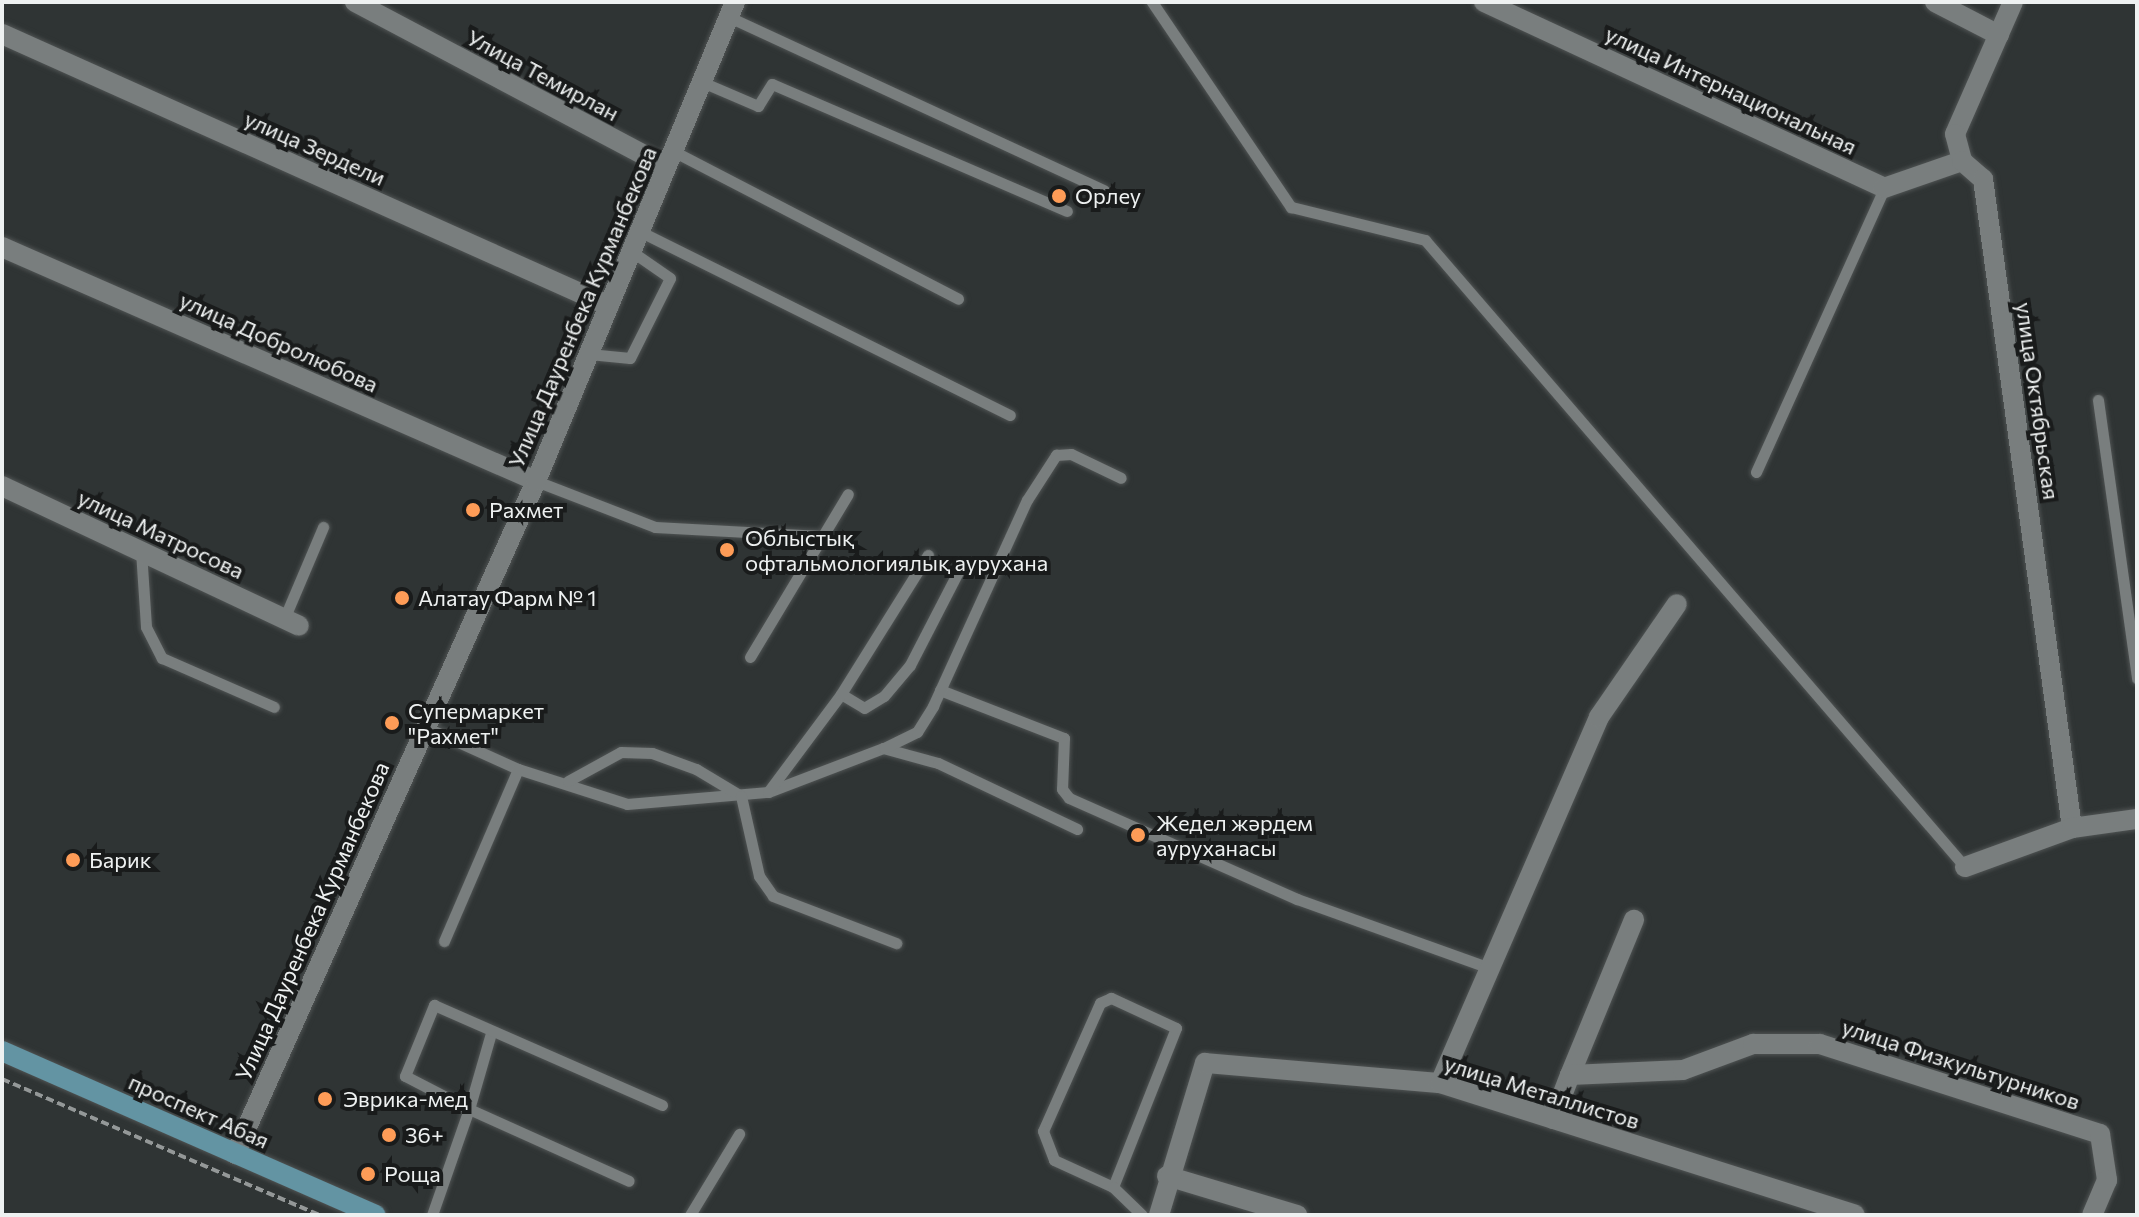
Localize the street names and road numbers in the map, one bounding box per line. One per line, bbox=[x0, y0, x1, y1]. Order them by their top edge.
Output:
street label: улица Интернациональная bbox=[1601, 20, 1861, 160]
street label: Улица Темирлан bbox=[463, 24, 623, 126]
street label: улица Зердели bbox=[241, 105, 389, 191]
street label: Улица Дауренбека Курманбекова bbox=[502, 143, 662, 471]
street label: улица Добролюбова bbox=[176, 286, 382, 398]
street label: улица Октябрьская bbox=[2011, 301, 2065, 501]
street label: улица Матросова bbox=[74, 484, 248, 584]
street label: Улица Дауренбека Курманбекова bbox=[230, 758, 394, 1084]
street label: улица Физкультурников bbox=[1839, 1013, 2083, 1115]
street label: улица Металлистов bbox=[1441, 1050, 1643, 1134]
street label: проспект Абая bbox=[125, 1068, 273, 1154]

